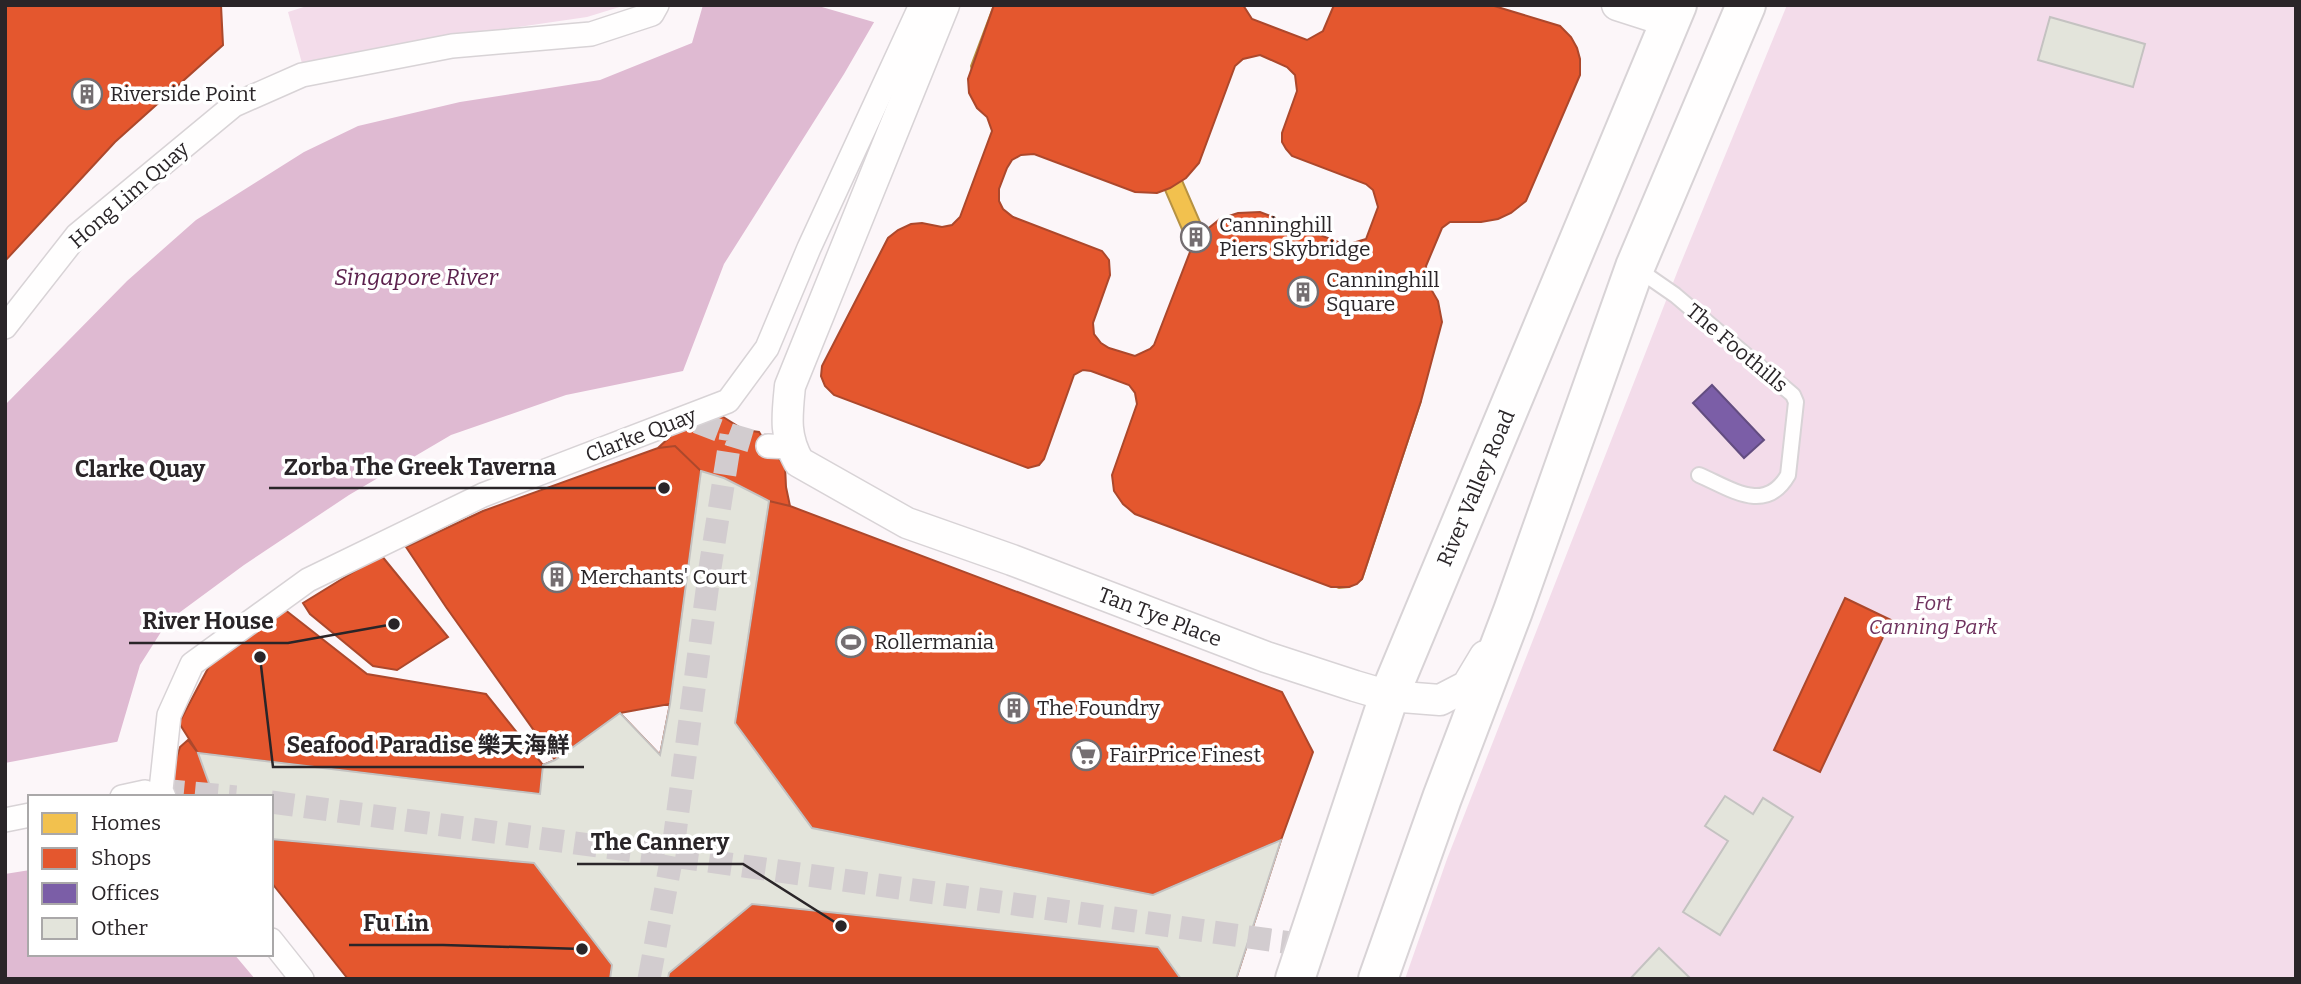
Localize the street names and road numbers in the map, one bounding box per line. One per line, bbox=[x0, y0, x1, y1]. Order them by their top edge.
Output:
street label: Hong Lim Quay bbox=[64, 135, 195, 254]
street label: The Foothills bbox=[1681, 298, 1793, 398]
street label: Clarke Quay bbox=[582, 402, 701, 468]
street label: River Valley Road bbox=[1431, 406, 1521, 570]
street label: Tan Tye Place bbox=[1095, 582, 1225, 652]

